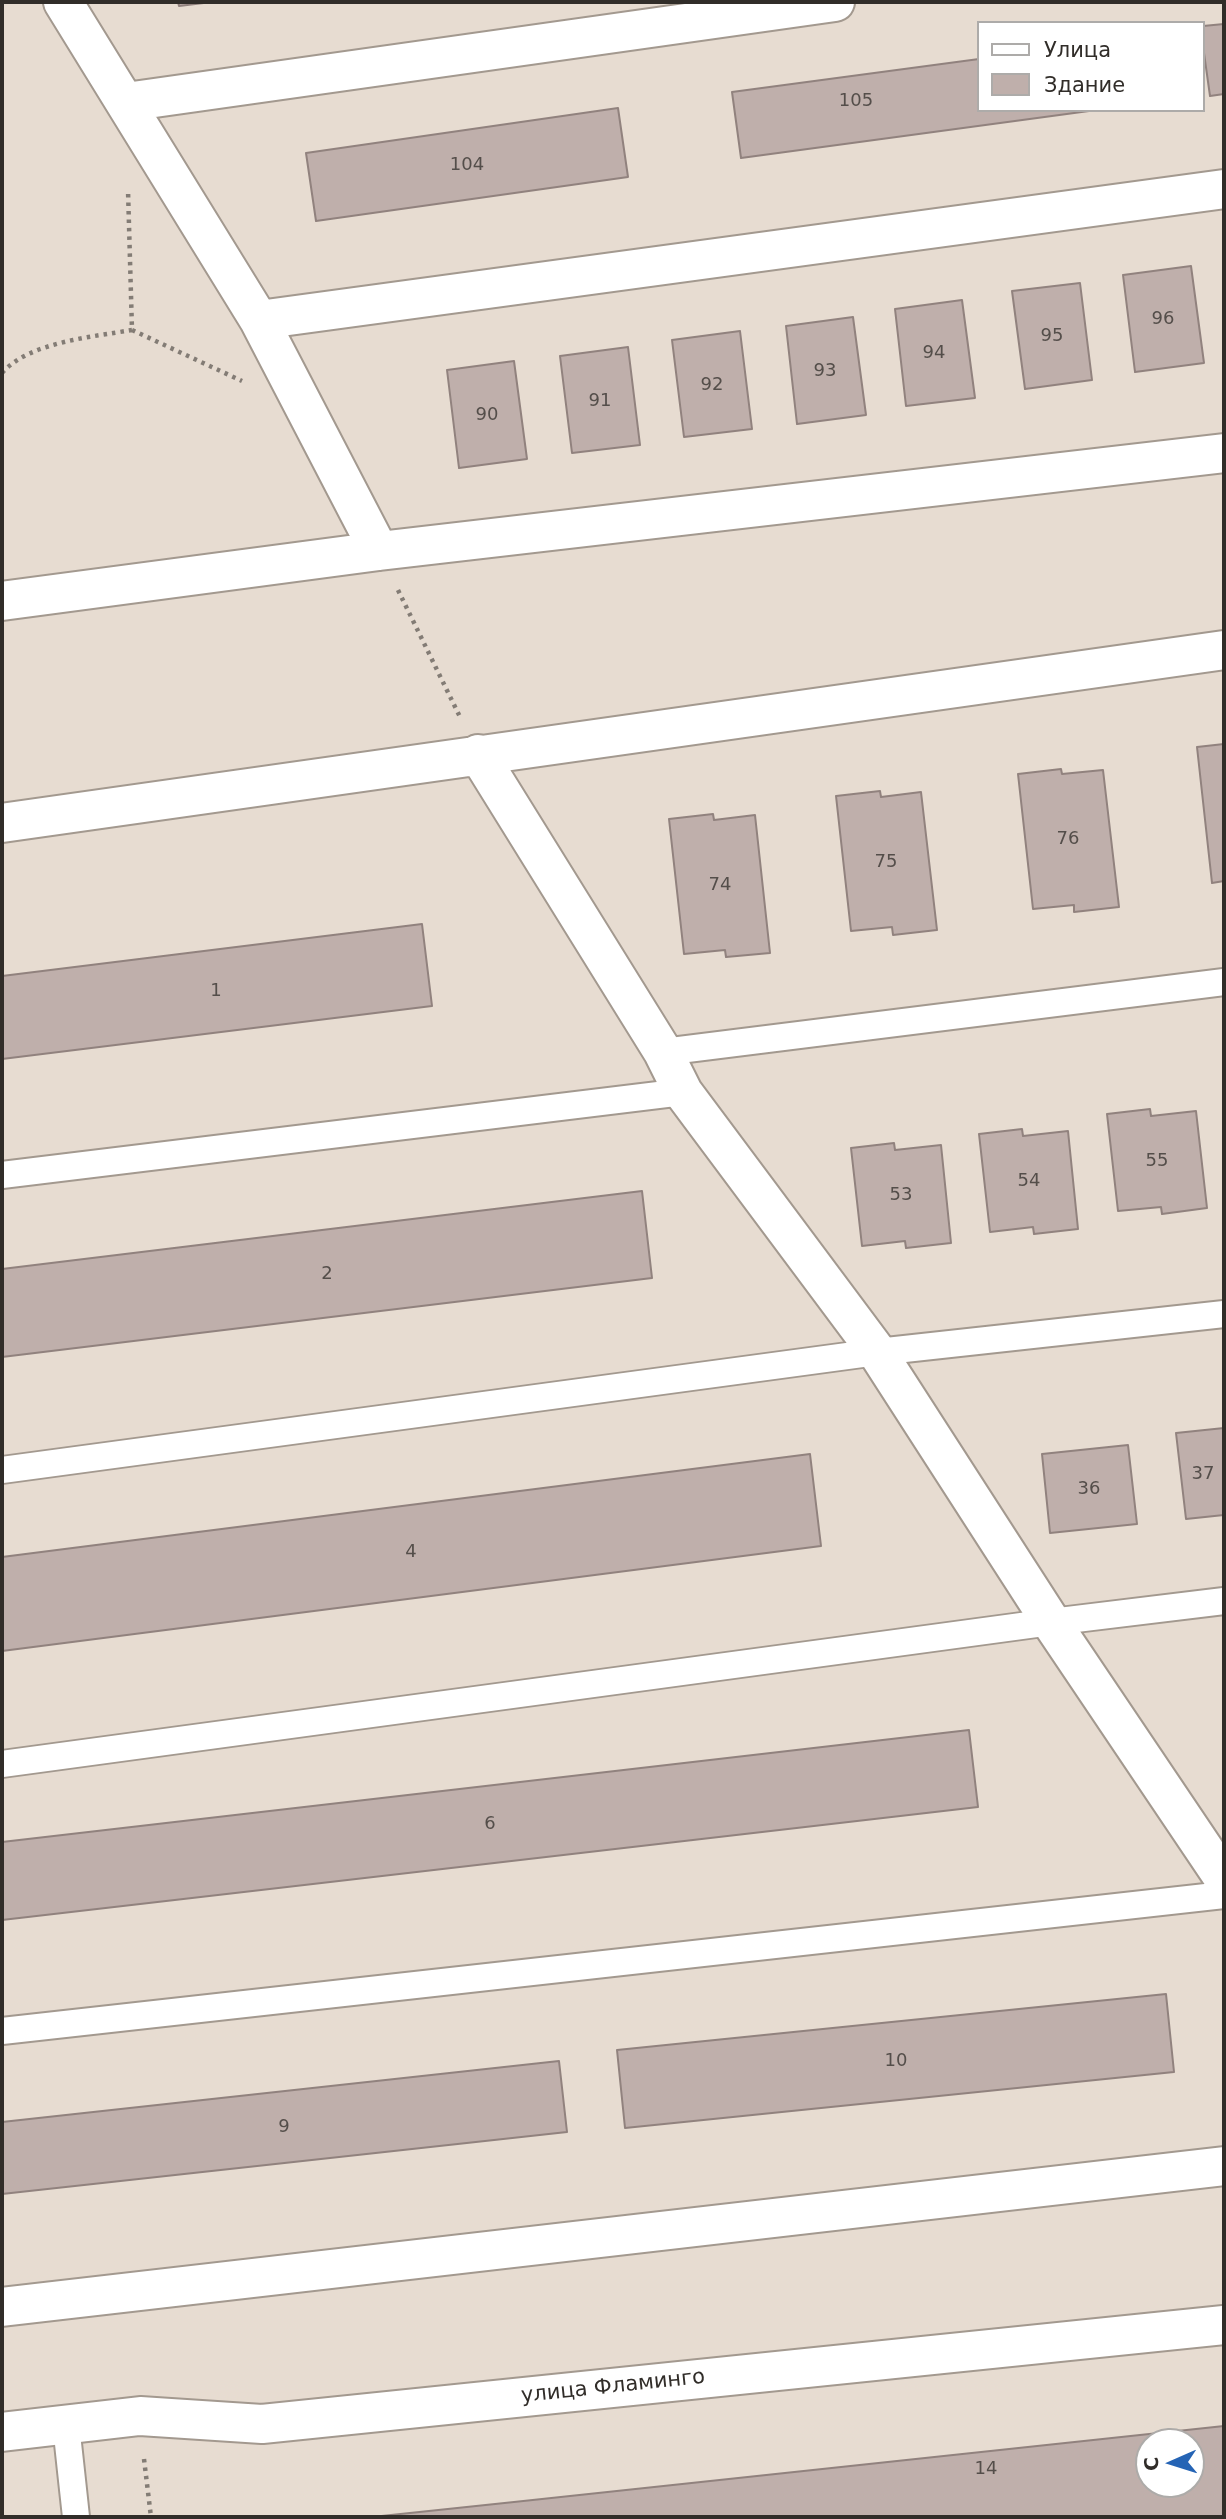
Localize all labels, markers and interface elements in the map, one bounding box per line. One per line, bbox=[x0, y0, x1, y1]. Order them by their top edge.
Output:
legend bbox=[978, 21, 1205, 112]
text: Улица bbox=[1044, 38, 1111, 62]
text: Здание bbox=[1044, 73, 1125, 97]
house number: 105 bbox=[839, 90, 873, 112]
house number: 104 bbox=[450, 154, 484, 176]
house number: 96 bbox=[1152, 308, 1174, 330]
house number: 95 bbox=[1041, 325, 1063, 347]
house number: 94 bbox=[923, 342, 945, 364]
house number: 93 bbox=[814, 360, 836, 382]
house number: 92 bbox=[701, 374, 723, 396]
house number: 91 bbox=[589, 390, 611, 412]
house number: 90 bbox=[476, 404, 498, 426]
house number: 76 bbox=[1057, 828, 1079, 850]
house number: 75 bbox=[875, 851, 897, 873]
house number: 74 bbox=[709, 874, 731, 896]
house number: 1 bbox=[210, 980, 222, 1002]
house number: 55 bbox=[1146, 1150, 1168, 1172]
house number: 54 bbox=[1018, 1170, 1040, 1192]
house number: 53 bbox=[890, 1184, 912, 1206]
house number: 2 bbox=[321, 1263, 333, 1285]
house number: 37 bbox=[1192, 1463, 1214, 1485]
house number: 36 bbox=[1078, 1478, 1100, 1500]
house number: 4 bbox=[405, 1541, 417, 1563]
house number: 6 bbox=[484, 1813, 496, 1835]
house number: 10 bbox=[885, 2050, 907, 2072]
house number: 9 bbox=[278, 2116, 290, 2138]
street label: улица Фламинго bbox=[520, 2365, 706, 2409]
north arrow bbox=[1135, 2428, 1205, 2498]
text: С bbox=[1140, 2456, 1162, 2472]
house number: 14 bbox=[975, 2458, 997, 2480]

